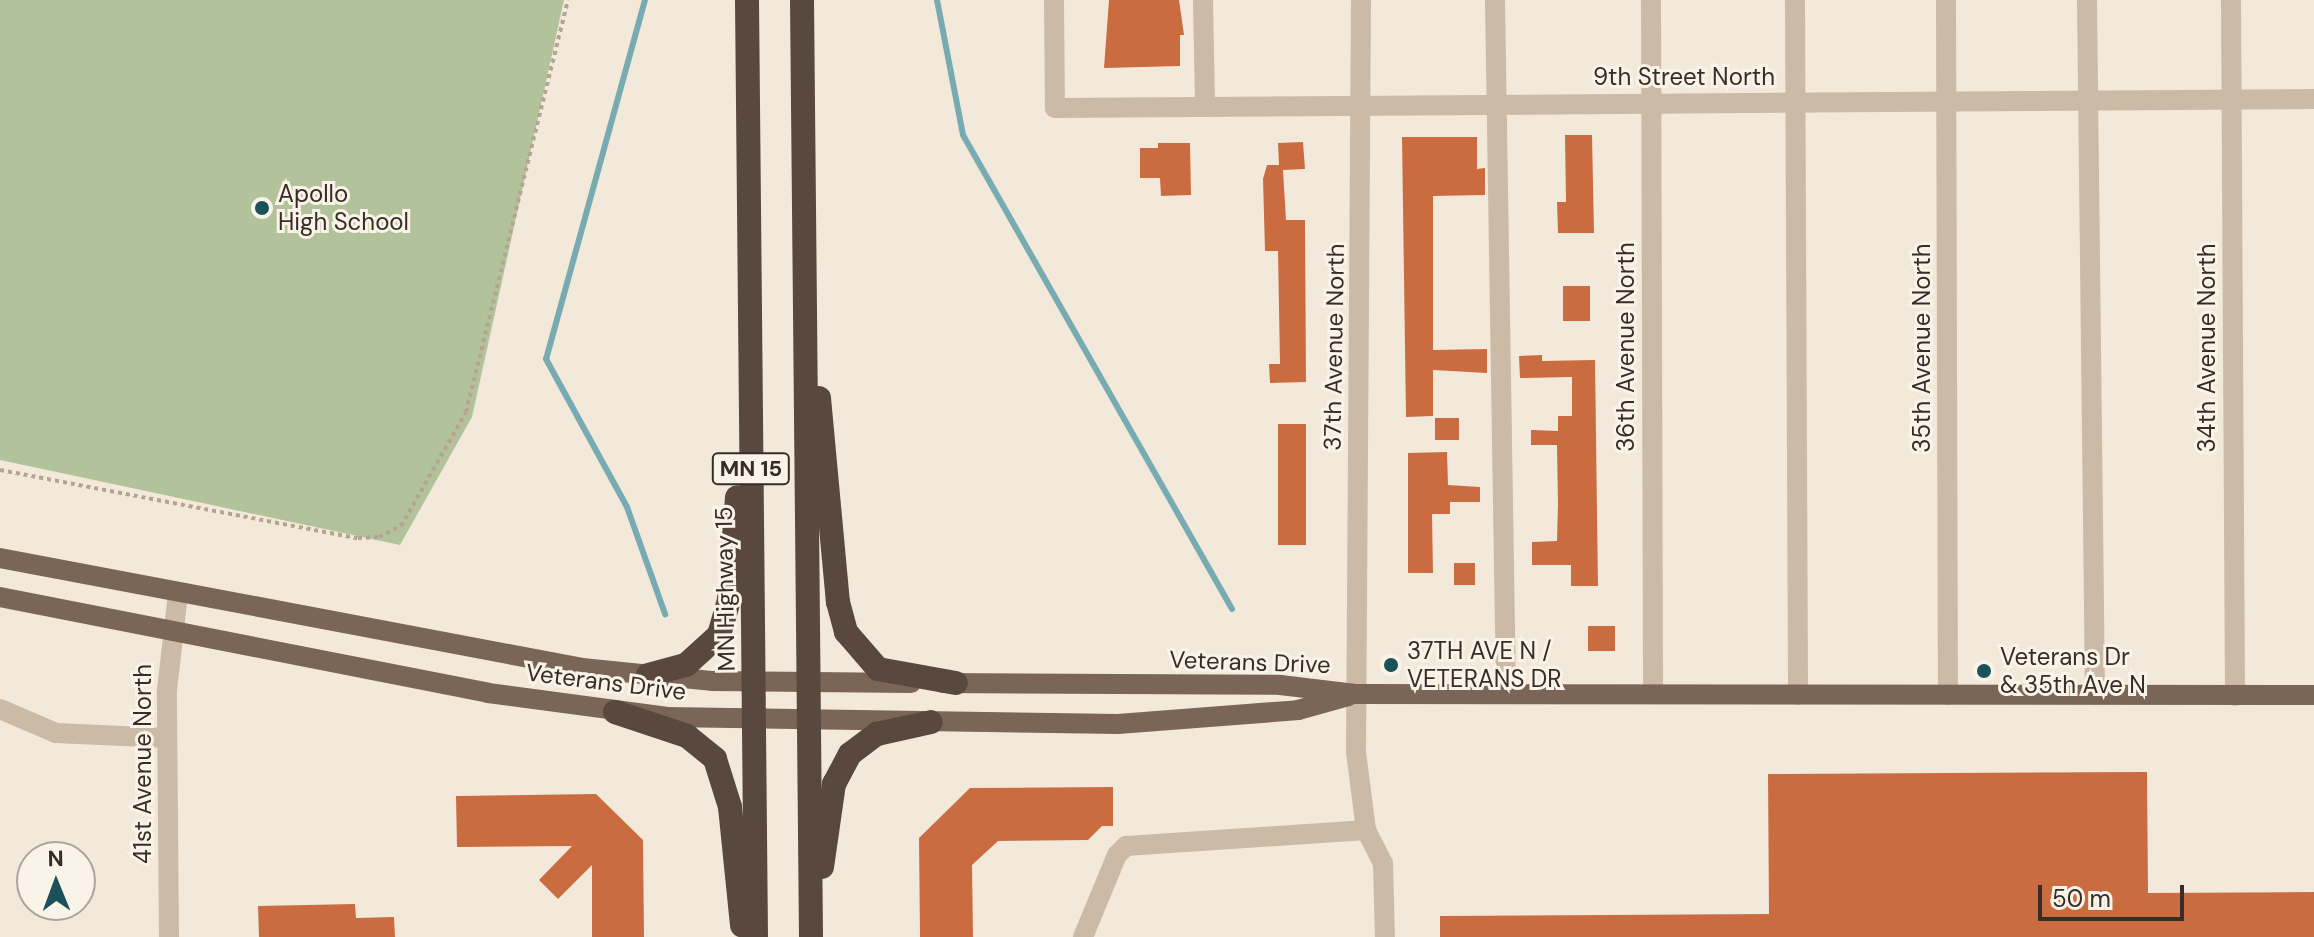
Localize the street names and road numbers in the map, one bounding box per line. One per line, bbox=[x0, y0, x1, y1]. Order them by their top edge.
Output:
street label: 9th Street North bbox=[1593, 63, 1775, 91]
street label: 36th Avenue North bbox=[1612, 242, 1640, 452]
street label: 37th Avenue North bbox=[1318, 243, 1350, 451]
street label: 35th Avenue North bbox=[1908, 243, 1936, 453]
street label: 34th Avenue North bbox=[2193, 243, 2221, 453]
road number: MN 15 bbox=[711, 451, 791, 487]
street label: MN Highway 15 bbox=[709, 506, 741, 672]
street label: Veterans Drive bbox=[1169, 645, 1331, 679]
street label: Veterans Drive bbox=[524, 658, 688, 706]
street label: 41st Avenue North bbox=[129, 664, 157, 864]

